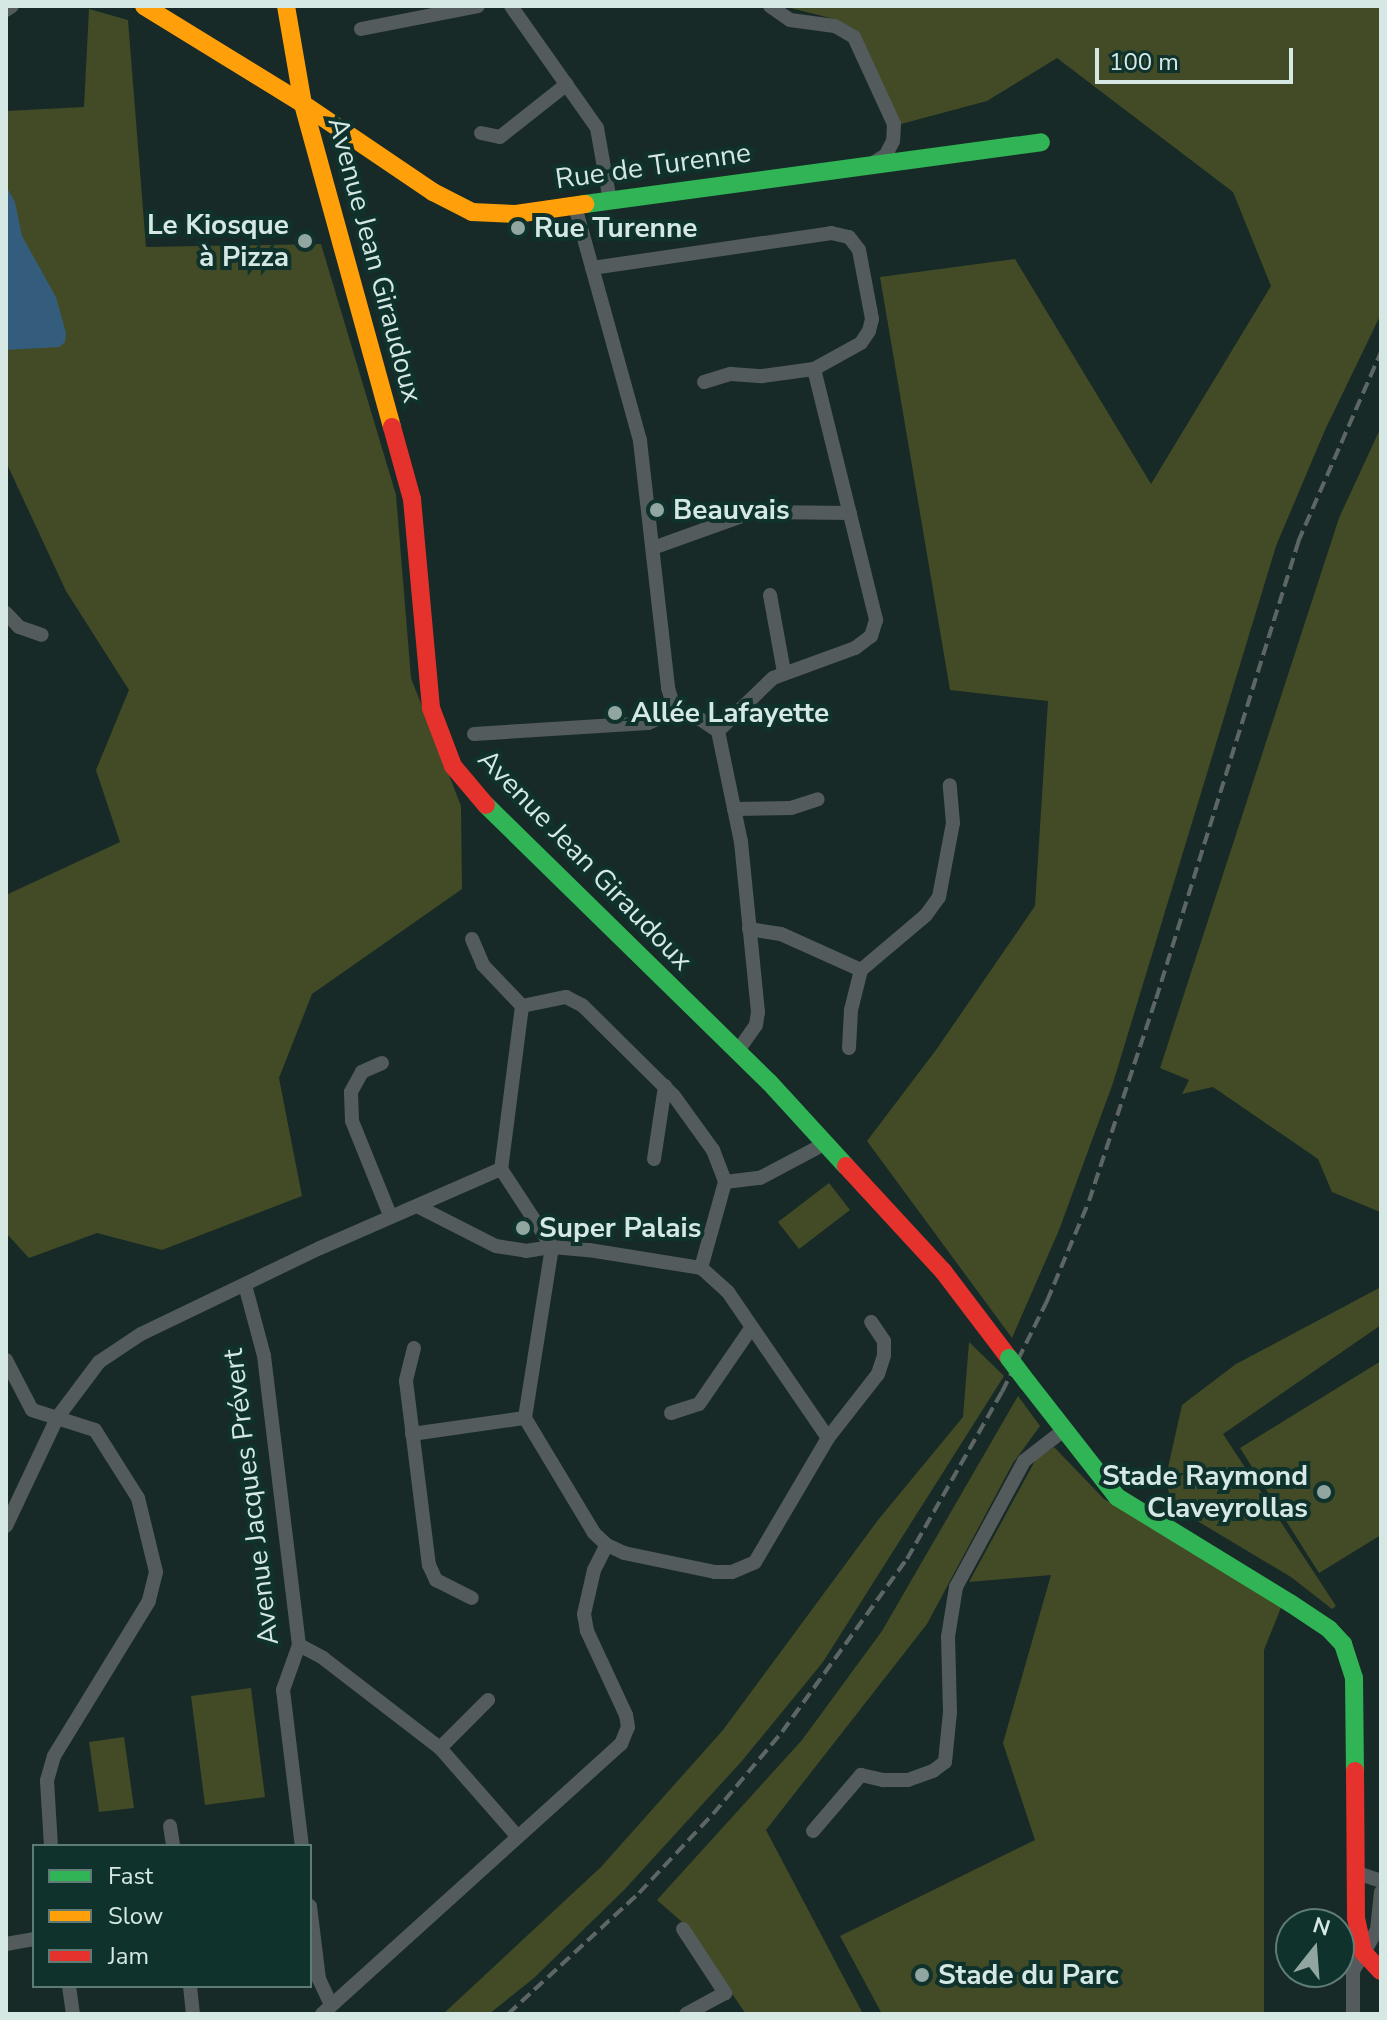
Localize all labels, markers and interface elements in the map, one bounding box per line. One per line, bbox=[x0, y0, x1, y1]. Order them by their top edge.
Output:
scale bar bbox=[1099, 32, 1297, 82]
text: 100 m bbox=[1109, 46, 1179, 78]
street label: Avenue Jean Giraudoux bbox=[321, 114, 429, 406]
street label: Rue de Turenne bbox=[553, 136, 753, 196]
place label: Le Kiosque à Pizza bbox=[147, 208, 289, 274]
place label: Rue Turenne bbox=[534, 211, 698, 245]
marker: Rue Turenne bbox=[509, 219, 527, 237]
marker: Le Kiosque à Pizza bbox=[296, 232, 314, 250]
place label: Beauvais bbox=[673, 493, 790, 527]
marker: Beauvais bbox=[648, 501, 666, 519]
place label: Allée Lafayette bbox=[631, 696, 829, 730]
marker: Allée Lafayette bbox=[606, 704, 624, 722]
street label: Avenue Jean Giraudoux bbox=[471, 743, 699, 977]
place label: Super Palais bbox=[539, 1211, 701, 1245]
marker: Super Palais bbox=[514, 1219, 532, 1237]
street label: Avenue Jacques Prévert bbox=[216, 1347, 286, 1647]
place label: Stade Raymond Claveyrollas bbox=[1102, 1459, 1308, 1525]
marker: Stade Raymond Claveyrollas bbox=[1315, 1483, 1333, 1501]
legend bbox=[32, 1844, 312, 1988]
text: Fast bbox=[108, 1860, 153, 1892]
text: Slow bbox=[108, 1900, 163, 1932]
north arrow bbox=[1275, 1908, 1355, 1988]
text: N bbox=[1309, 1910, 1334, 1944]
text: Jam bbox=[108, 1940, 149, 1972]
place label: Stade du Parc bbox=[938, 1958, 1119, 1992]
marker: Stade du Parc bbox=[913, 1966, 931, 1984]

